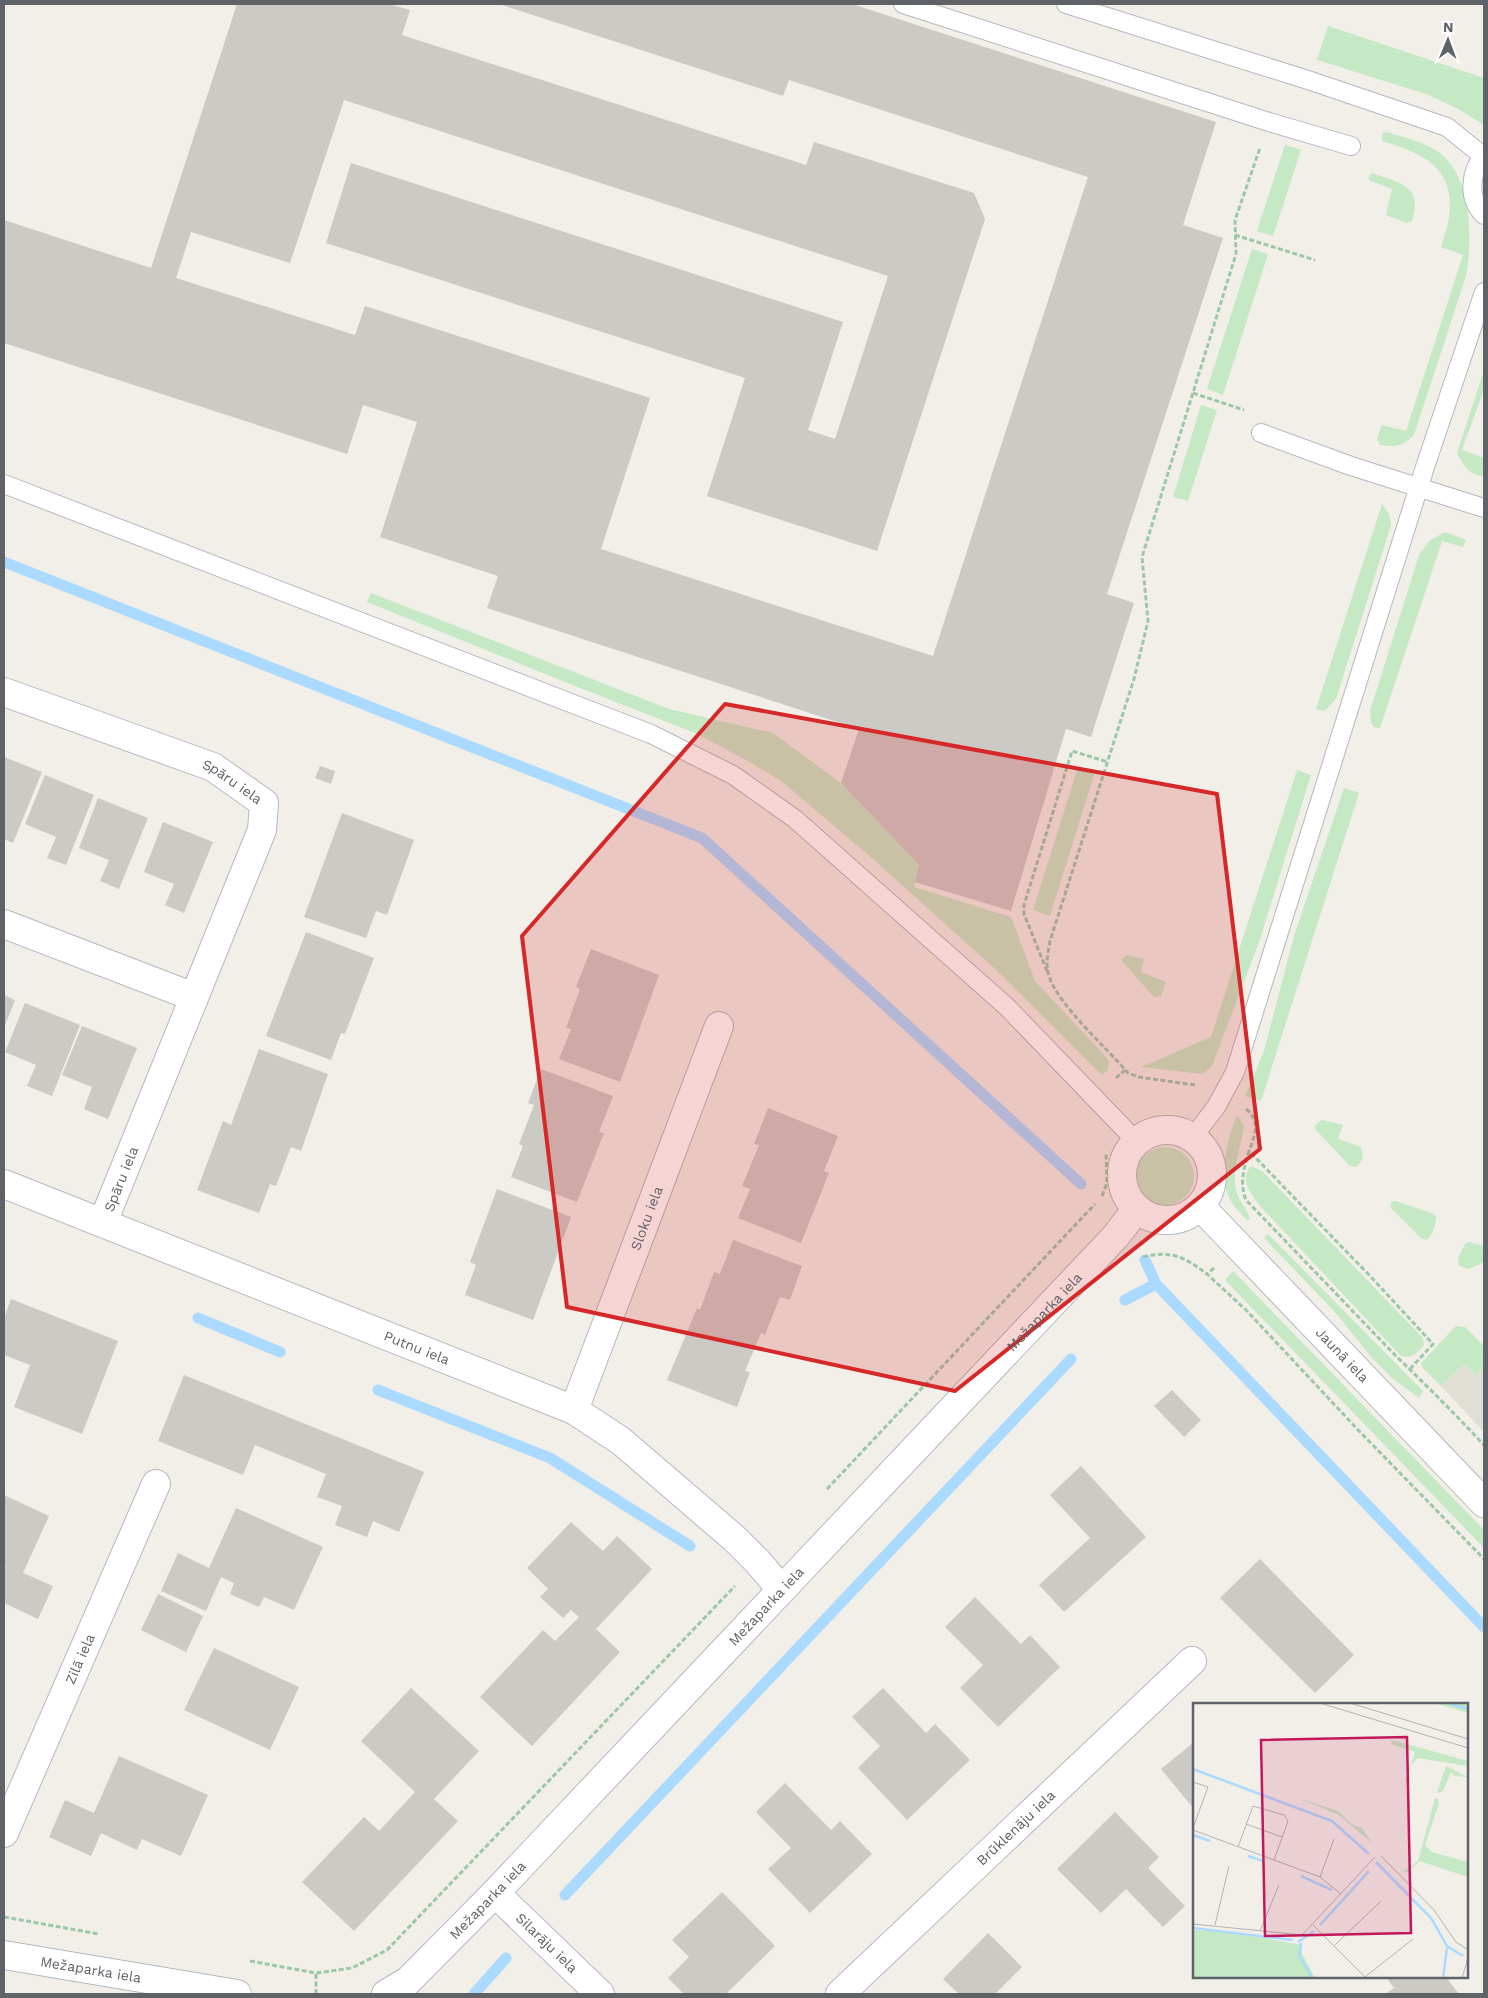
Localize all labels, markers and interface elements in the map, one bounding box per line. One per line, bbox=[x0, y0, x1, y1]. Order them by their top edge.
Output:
north arrow bbox=[1423, 15, 1473, 65]
text: N bbox=[1443, 19, 1454, 35]
street label: Spāru iela bbox=[200, 756, 265, 807]
street label: Spāru iela bbox=[101, 1144, 141, 1214]
street label: Sloku iela bbox=[627, 1184, 666, 1252]
street label: Mežaparka iela bbox=[1003, 1269, 1085, 1354]
street label: Jaunā iela bbox=[1313, 1324, 1372, 1386]
street label: Putnu iela bbox=[382, 1327, 452, 1368]
street label: Mežaparka iela bbox=[725, 1564, 807, 1649]
street label: Zilā iela bbox=[62, 1631, 98, 1686]
inset map bbox=[1193, 1703, 1468, 1978]
street label: Brūklenāju iela bbox=[973, 1787, 1058, 1868]
street label: Mežaparka iela bbox=[446, 1858, 529, 1942]
street label: Silarāju iela bbox=[513, 1910, 581, 1976]
street label: Mežaparka iela bbox=[39, 1953, 142, 1986]

